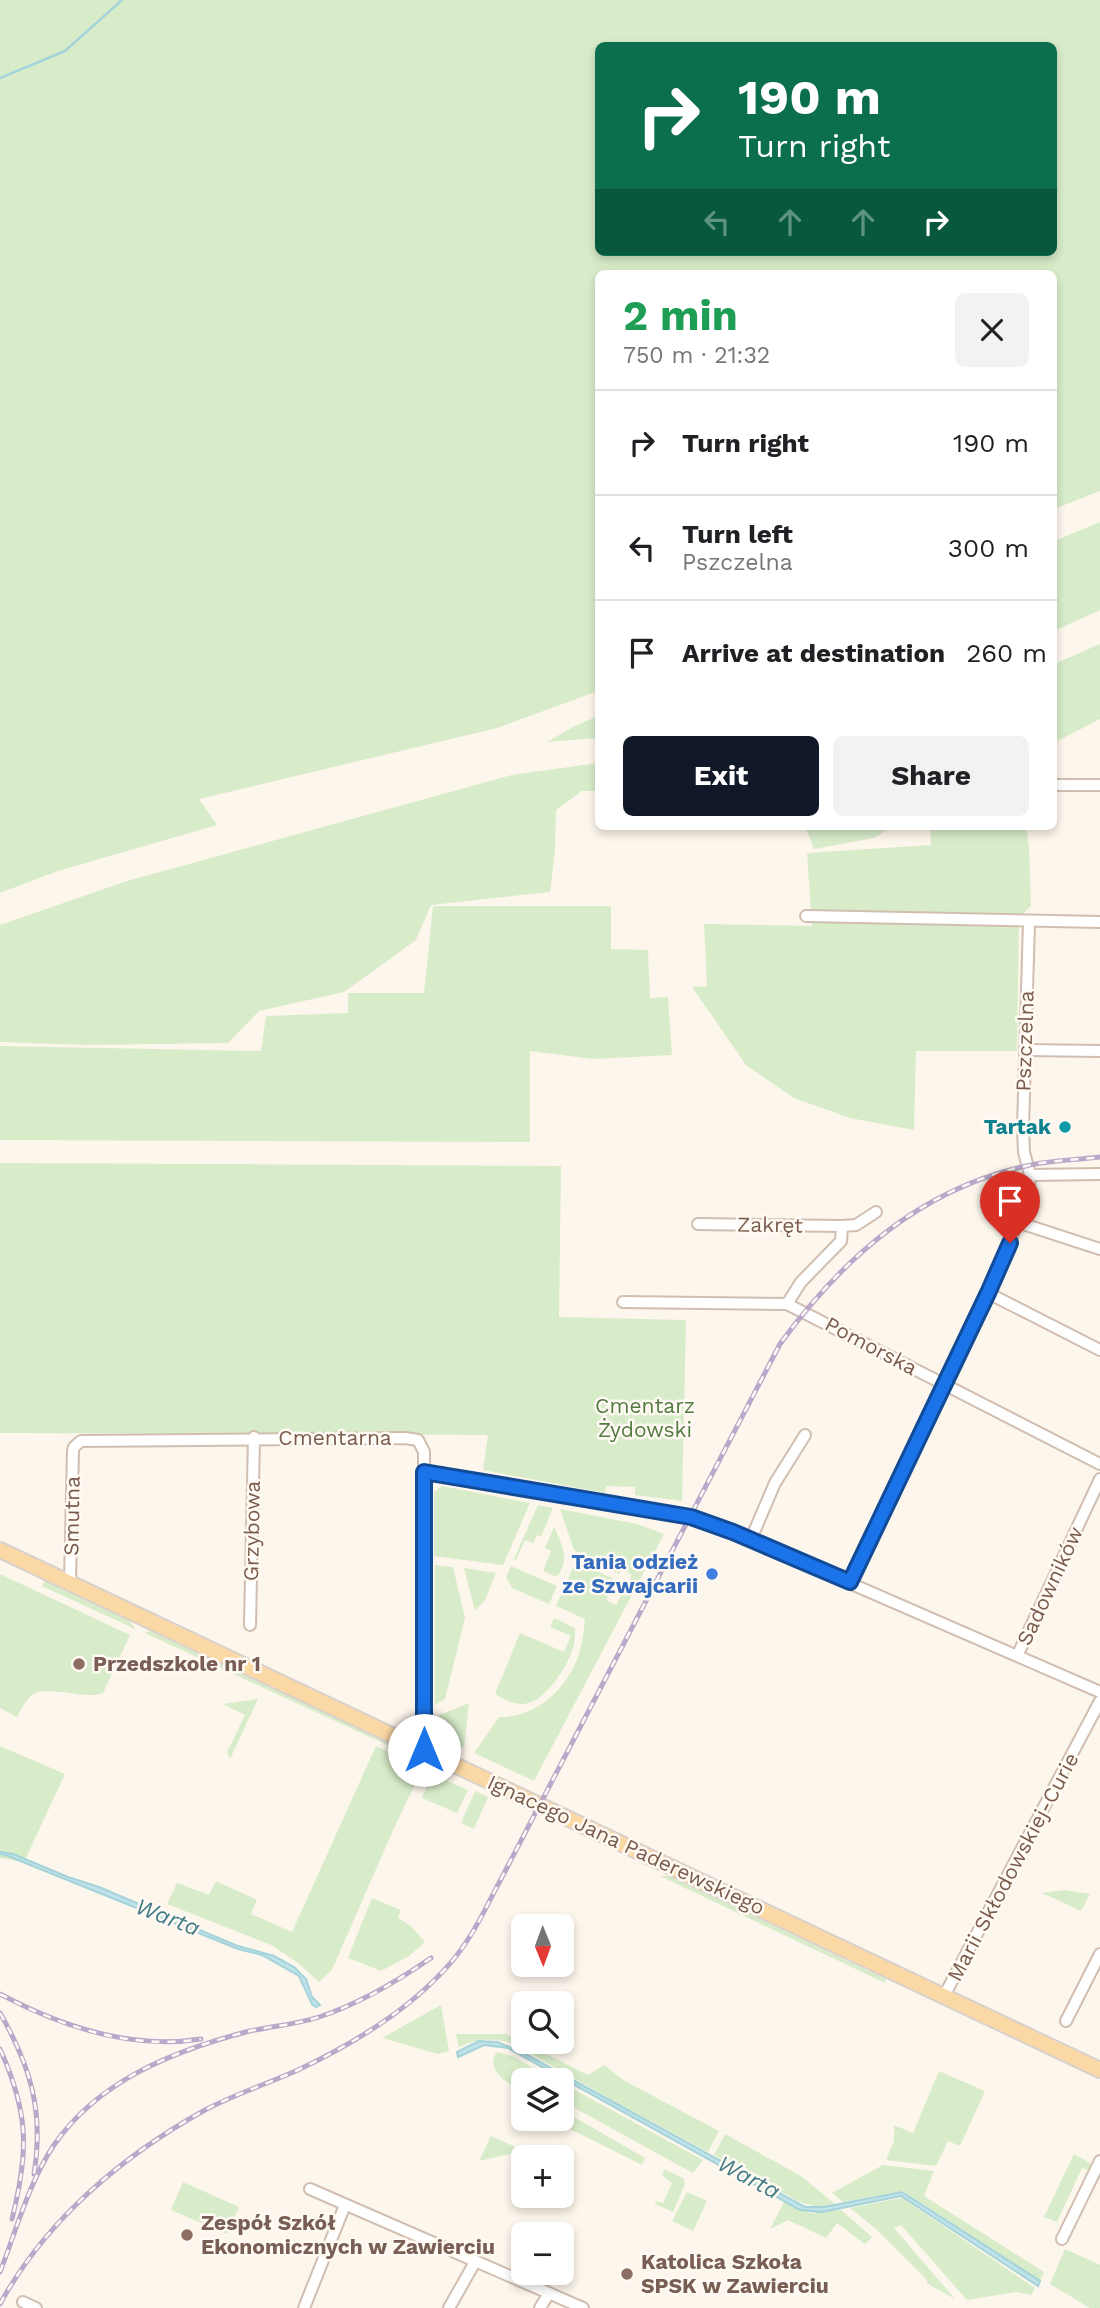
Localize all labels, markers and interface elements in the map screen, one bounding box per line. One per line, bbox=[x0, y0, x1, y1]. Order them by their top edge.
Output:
text: 190 m bbox=[738, 68, 881, 126]
icon: right bbox=[623, 70, 714, 161]
text: Turn right bbox=[738, 127, 890, 165]
icon: left bbox=[698, 203, 736, 241]
icon: ahead bbox=[771, 203, 809, 241]
icon: ahead bbox=[844, 203, 882, 241]
icon: right bbox=[917, 203, 955, 241]
text: 2 min bbox=[623, 291, 738, 340]
button: close bbox=[955, 293, 1029, 367]
text: 750 m · 21:32 bbox=[623, 342, 770, 369]
icon: right bbox=[623, 424, 661, 462]
text: Turn right bbox=[682, 428, 809, 458]
text: 190 m bbox=[953, 428, 1029, 458]
text: Turn left bbox=[682, 519, 793, 549]
icon: left bbox=[623, 529, 661, 567]
text: 300 m bbox=[948, 533, 1029, 563]
text: Pszczelna bbox=[682, 549, 793, 576]
icon: arrive bbox=[623, 634, 661, 672]
text: Arrive at destination bbox=[682, 638, 945, 668]
text: 260 m bbox=[966, 638, 1047, 668]
button: Exit bbox=[623, 736, 819, 816]
button: Share bbox=[833, 736, 1029, 816]
street label: Pszczelna bbox=[1010, 990, 1039, 1092]
place label: Tartak bbox=[984, 1114, 1052, 1139]
marker: Tartak bbox=[1057, 1119, 1073, 1135]
pin bbox=[980, 1171, 1040, 1243]
icon: arrive bbox=[991, 1182, 1029, 1220]
street label: Zakręt bbox=[737, 1211, 803, 1238]
street label: Pomorska bbox=[821, 1311, 922, 1380]
park label: Cmentarz Żydowski bbox=[595, 1393, 695, 1442]
street label: Cmentarna bbox=[278, 1425, 392, 1450]
street label: Smutna bbox=[58, 1476, 85, 1556]
street label: Grzybowa bbox=[238, 1480, 265, 1581]
street label: Sadowników bbox=[1011, 1522, 1088, 1649]
place label: Tania odzież ze Szwajcarii bbox=[562, 1549, 698, 1598]
marker: Tania odzież ze Szwajcarii bbox=[704, 1566, 720, 1582]
place label: Przedszkole nr 1 bbox=[93, 1651, 261, 1676]
marker: Przedszkole nr 1 bbox=[71, 1656, 87, 1672]
position arrow bbox=[387, 1713, 461, 1787]
street label: Marii Skłodowskiej-Curie bbox=[942, 1748, 1083, 1985]
street label: Ignacego Jana Paderewskiego bbox=[484, 1769, 769, 1920]
water label: Warta bbox=[132, 1893, 204, 1942]
north arrow bbox=[511, 1914, 574, 1978]
map controls bbox=[511, 1914, 574, 2285]
button: search bbox=[511, 1991, 574, 2054]
button: layers bbox=[511, 2068, 574, 2131]
button: + bbox=[511, 2145, 574, 2208]
water label: Warta bbox=[713, 2150, 785, 2205]
place label: Zespół Szkół Ekonomicznych w Zawierciu bbox=[201, 2210, 495, 2259]
button: − bbox=[511, 2222, 574, 2285]
marker: Zespół Szkół Ekonomicznych w Zawierciu bbox=[179, 2227, 195, 2243]
place label: Katolica Szkoła SPSK w Zawierciu bbox=[641, 2249, 829, 2298]
marker: Katolica Szkoła SPSK w Zawierciu bbox=[619, 2266, 635, 2282]

